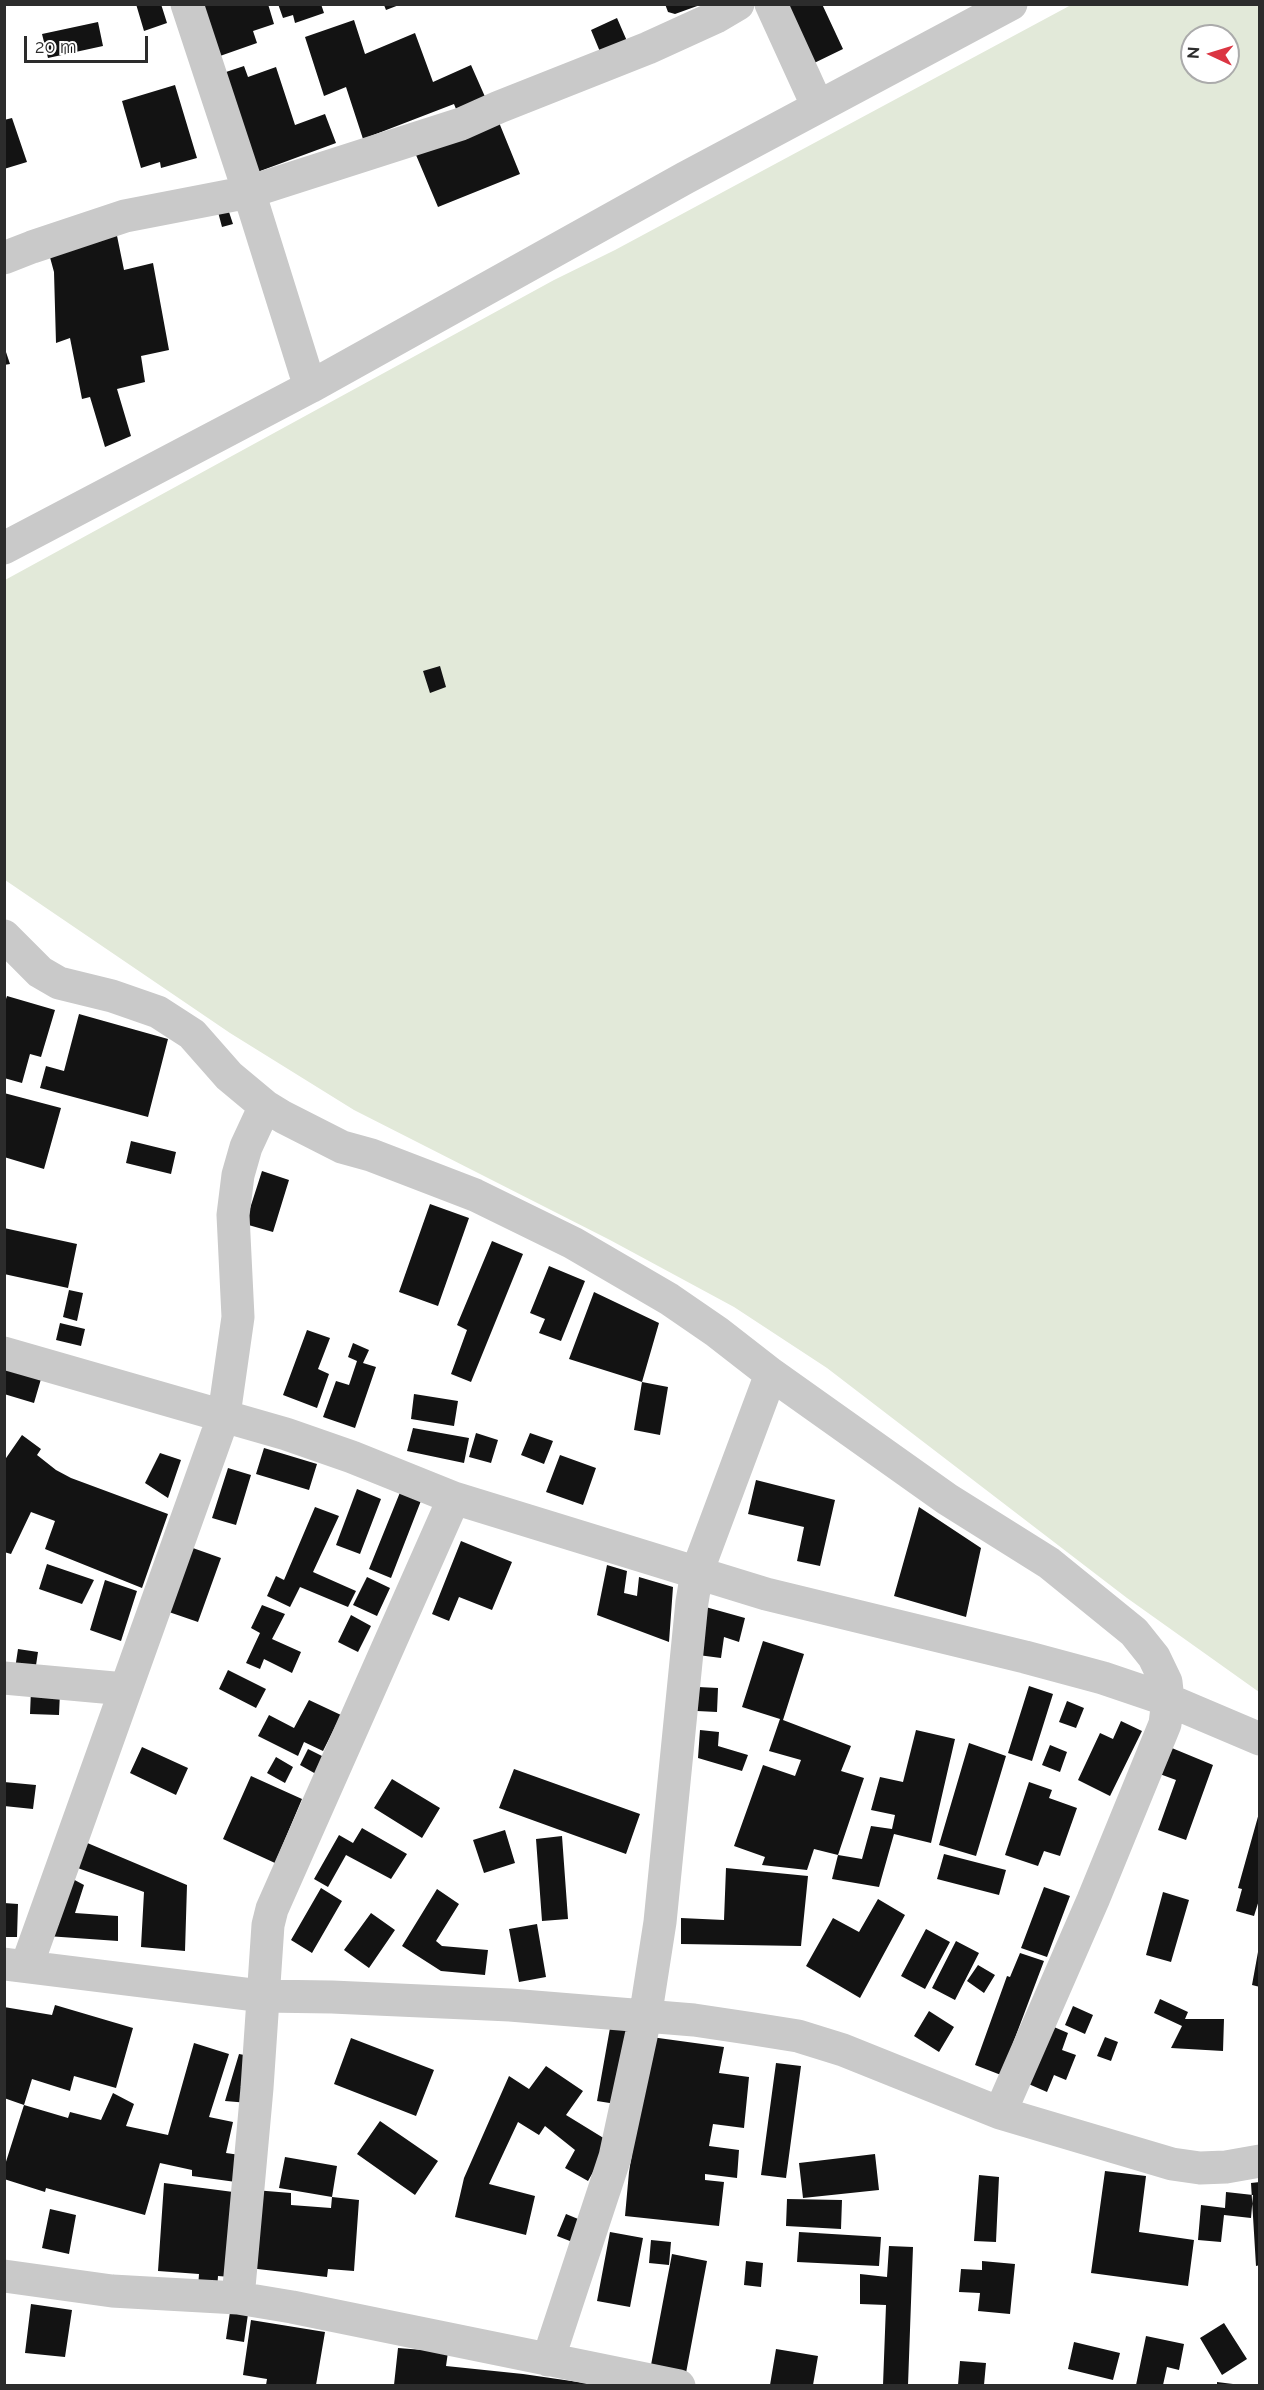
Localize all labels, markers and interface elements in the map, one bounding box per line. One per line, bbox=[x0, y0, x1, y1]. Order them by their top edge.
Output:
scale bar bbox=[27, 24, 152, 62]
north arrow bbox=[1180, 24, 1240, 84]
text: 20 m bbox=[35, 36, 77, 57]
text: N bbox=[1184, 46, 1203, 60]

